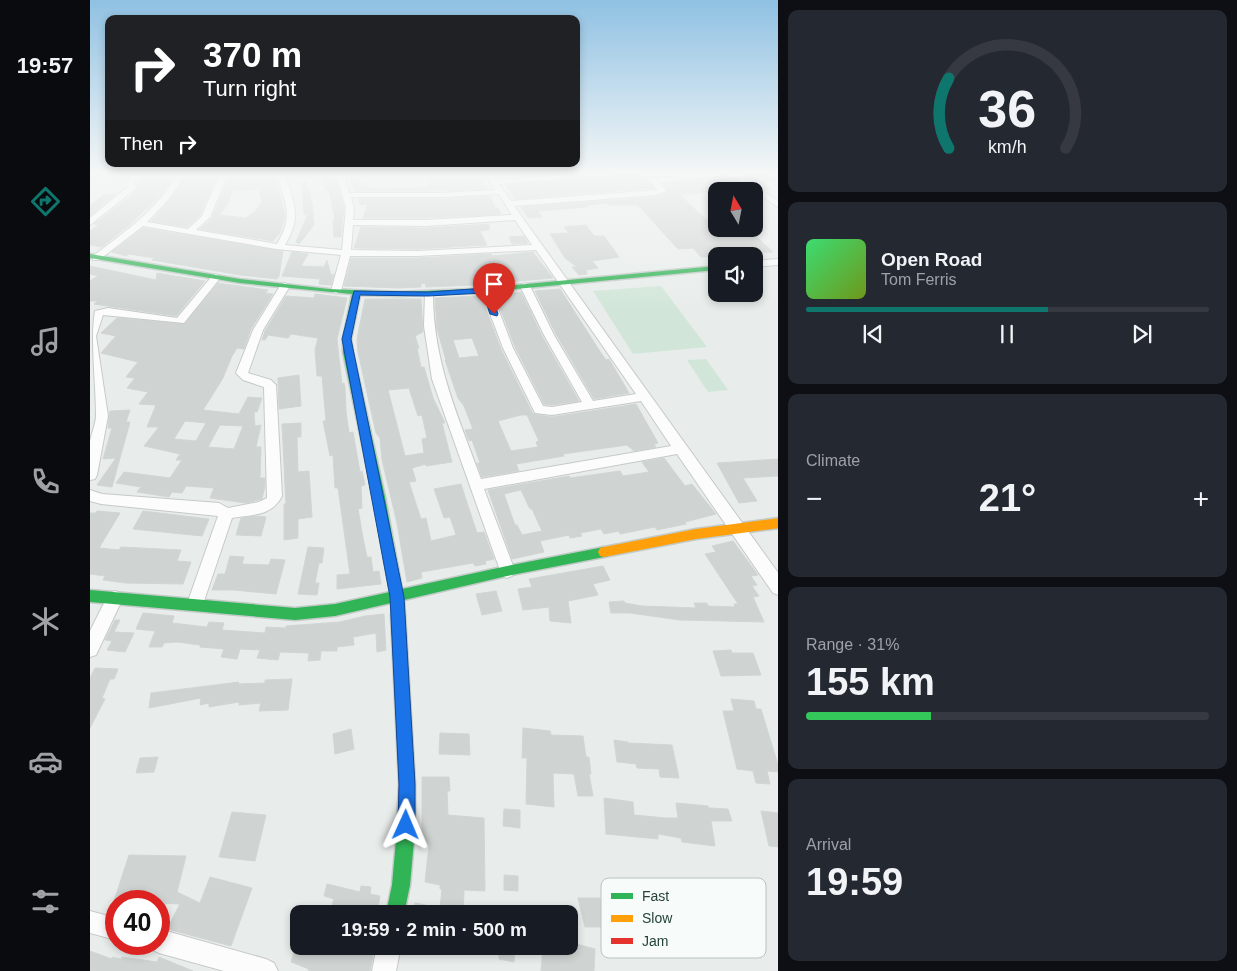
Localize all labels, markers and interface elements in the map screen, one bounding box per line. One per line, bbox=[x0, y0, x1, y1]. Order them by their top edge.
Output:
icon: right bbox=[120, 35, 185, 100]
text: 370 m bbox=[203, 35, 302, 74]
text: 19:57 bbox=[17, 53, 73, 78]
text: Turn right bbox=[203, 76, 296, 101]
text: 36 bbox=[979, 80, 1036, 138]
icon: right bbox=[173, 130, 201, 158]
text: Then bbox=[120, 133, 163, 154]
text: km/h bbox=[988, 137, 1027, 157]
north arrow bbox=[708, 182, 762, 238]
map controls bbox=[708, 182, 763, 302]
icon: directions bbox=[28, 184, 63, 219]
button: sound bbox=[708, 247, 763, 302]
text: Open Road bbox=[881, 249, 982, 270]
pin bbox=[473, 263, 515, 314]
icon: arrive bbox=[480, 270, 508, 298]
text: Tom Ferris bbox=[881, 271, 957, 288]
icon: previous bbox=[859, 320, 887, 348]
icon: pause bbox=[993, 320, 1021, 348]
icon: next bbox=[1128, 320, 1156, 348]
icon: music bbox=[28, 324, 63, 359]
text: Climate bbox=[806, 452, 860, 469]
icon: phone bbox=[28, 464, 63, 499]
text: 21° bbox=[979, 477, 1036, 519]
text: − bbox=[806, 483, 822, 514]
text: + bbox=[1193, 483, 1209, 514]
icon: climate bbox=[28, 604, 63, 639]
text: Range · 31% bbox=[806, 636, 899, 653]
text: 155 km bbox=[806, 661, 935, 703]
icon: car bbox=[28, 744, 63, 779]
position arrow bbox=[379, 798, 431, 850]
text: Arrival bbox=[806, 836, 851, 853]
text: 19:59 bbox=[806, 861, 903, 903]
legend bbox=[601, 878, 766, 958]
icon: filters bbox=[28, 884, 63, 919]
text: Fast bbox=[642, 888, 669, 904]
speed limit sign: 40 bbox=[105, 890, 170, 955]
text: Slow bbox=[642, 910, 673, 926]
text: 19:59 · 2 min · 500 m bbox=[341, 919, 527, 940]
text: Jam bbox=[642, 933, 668, 949]

